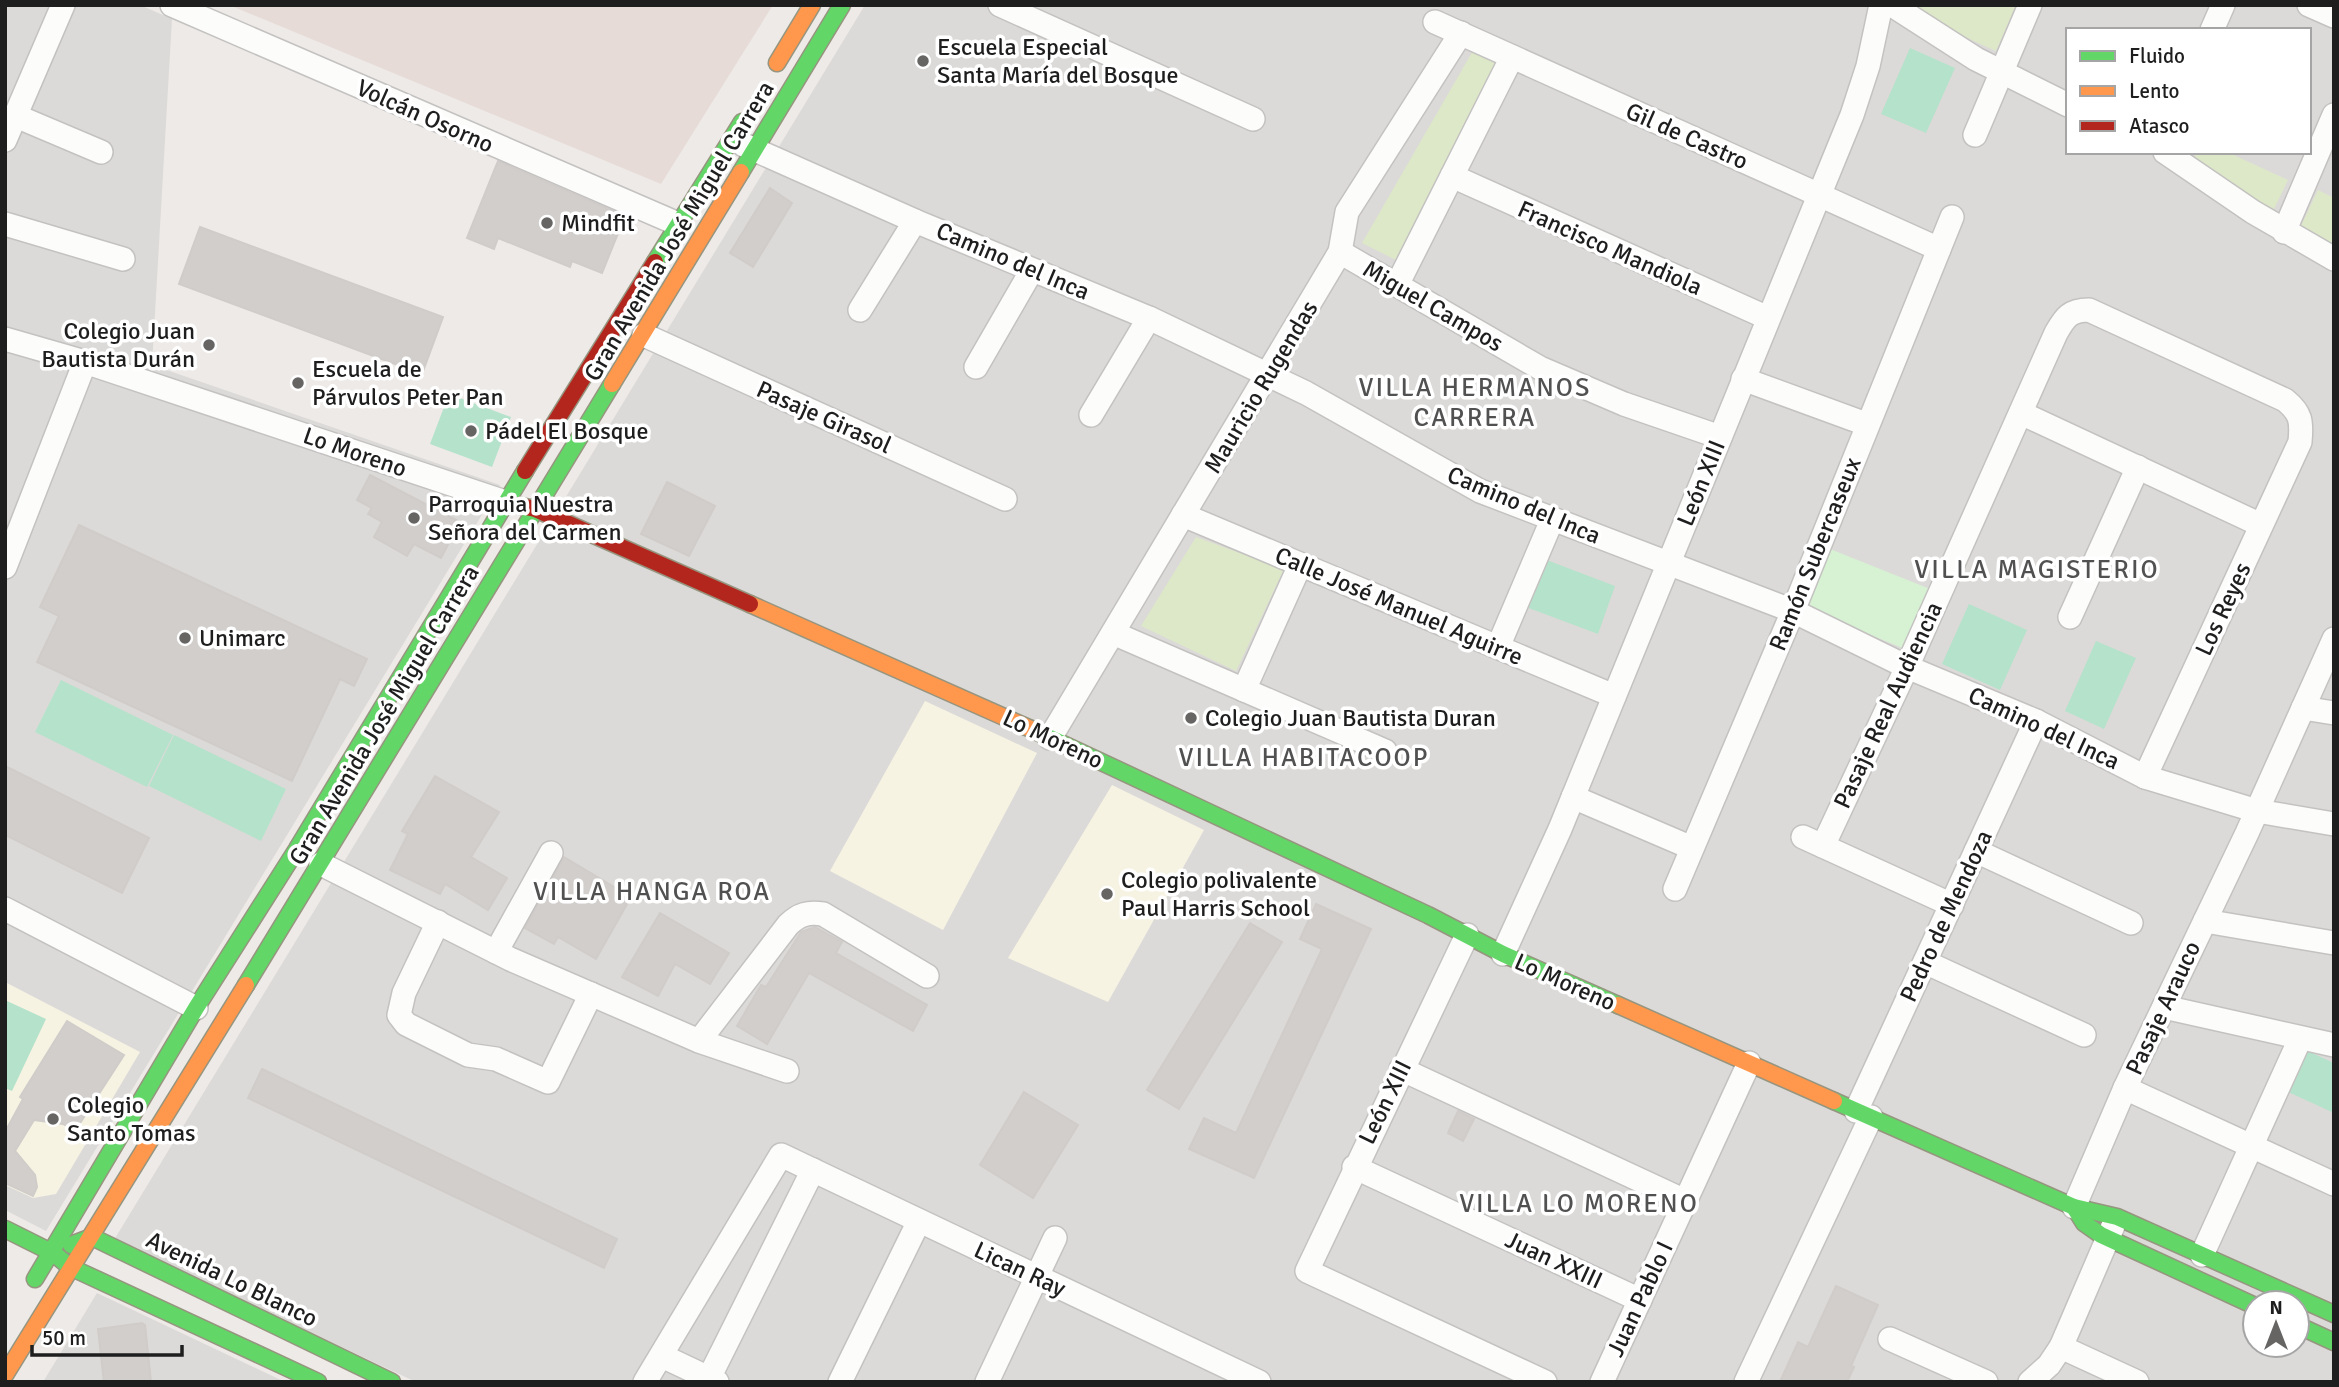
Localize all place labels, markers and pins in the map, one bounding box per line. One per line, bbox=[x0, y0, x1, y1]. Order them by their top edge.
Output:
place label: Escuela Especial Santa María del Bosque bbox=[937, 32, 1179, 90]
marker: Escuela Especial Santa María del Bosque bbox=[915, 53, 931, 69]
place label: Mindfit bbox=[561, 208, 635, 238]
marker: Mindfit bbox=[539, 215, 555, 231]
place label: Colegio Juan Bautista Durán bbox=[41, 316, 195, 374]
marker: Colegio Juan Bautista Durán bbox=[201, 337, 217, 353]
place label: Escuela de Párvulos Peter Pan bbox=[312, 354, 504, 412]
marker: Escuela de Párvulos Peter Pan bbox=[290, 375, 306, 391]
place label: Pádel El Bosque bbox=[485, 416, 648, 446]
marker: Pádel El Bosque bbox=[463, 423, 479, 439]
place label: Parroquia Nuestra Señora del Carmen bbox=[428, 489, 622, 547]
marker: Parroquia Nuestra Señora del Carmen bbox=[406, 510, 422, 526]
place label: Unimarc bbox=[199, 623, 286, 653]
marker: Unimarc bbox=[177, 630, 193, 646]
place label: Colegio Juan Bautista Duran bbox=[1205, 703, 1496, 733]
marker: Colegio Juan Bautista Duran bbox=[1183, 710, 1199, 726]
place label: Colegio polivalente Paul Harris School bbox=[1121, 865, 1317, 923]
marker: Colegio polivalente Paul Harris School bbox=[1099, 886, 1115, 902]
place label: Colegio Santo Tomas bbox=[67, 1090, 196, 1148]
marker: Colegio Santo Tomas bbox=[45, 1111, 61, 1127]

